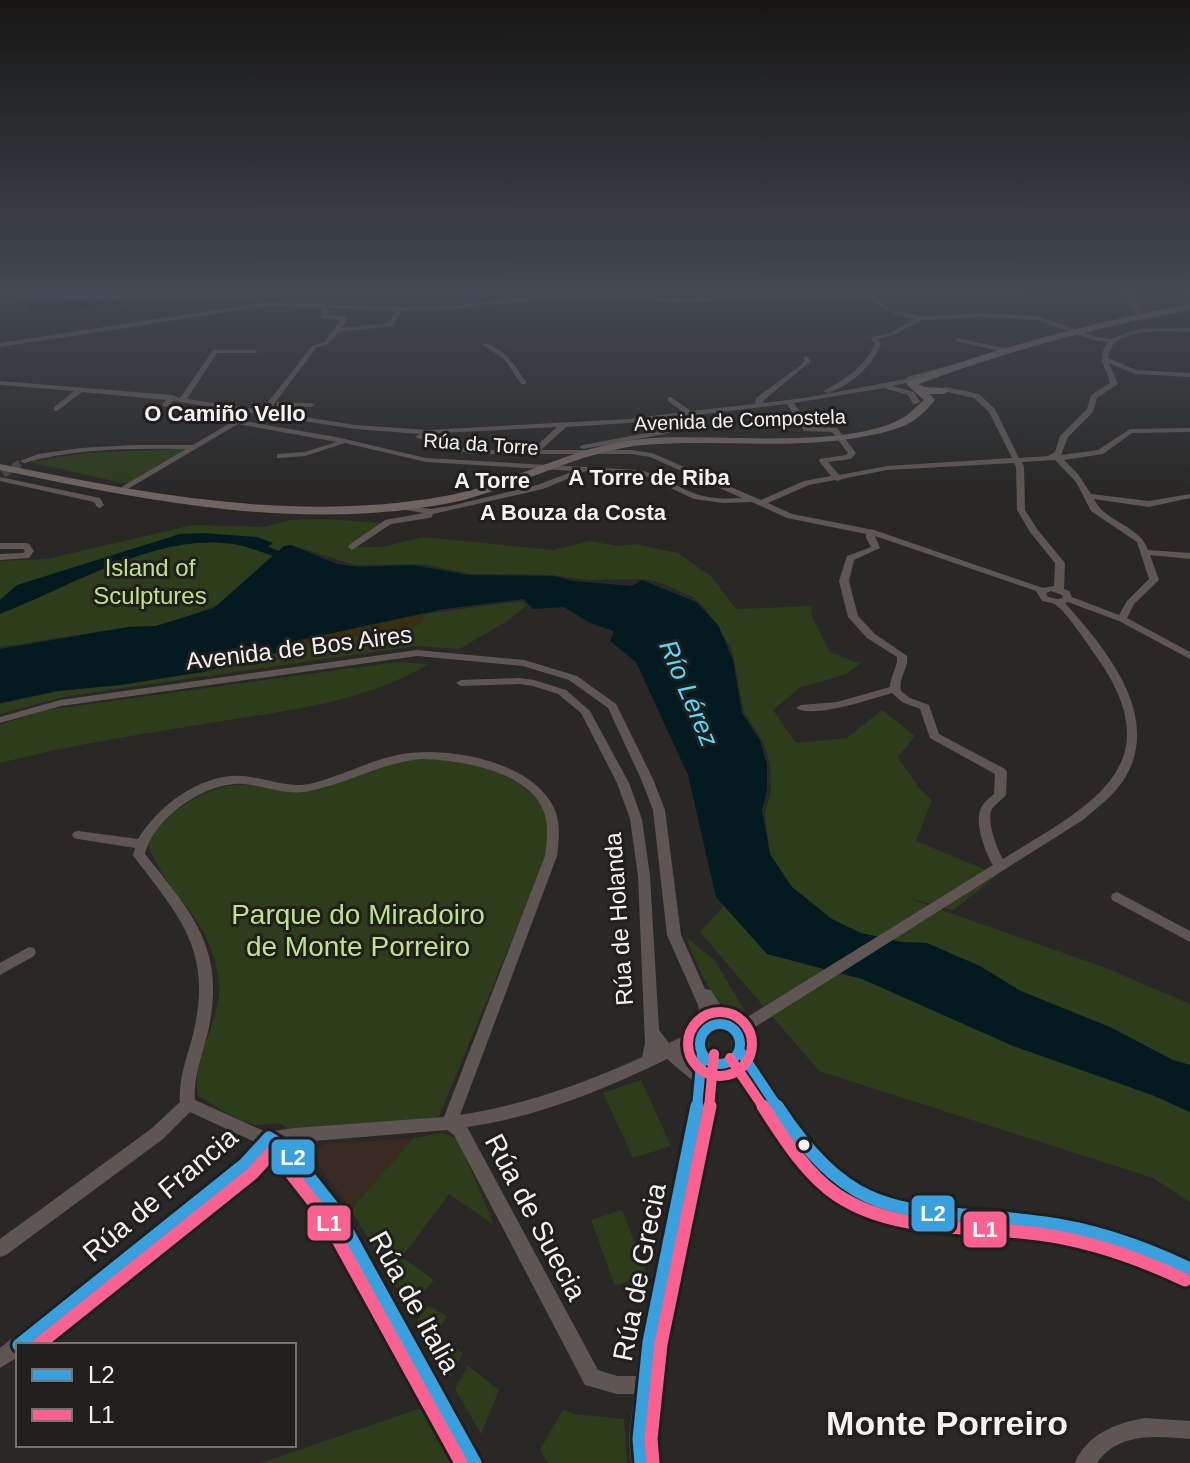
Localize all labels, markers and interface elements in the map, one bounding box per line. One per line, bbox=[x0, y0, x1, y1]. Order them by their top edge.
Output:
district label: O Camiño Vello bbox=[144, 401, 306, 426]
street label: Avenida de Compostela bbox=[634, 405, 847, 435]
street label: Rúa da Torre bbox=[423, 429, 539, 459]
district label: A Torre de Riba bbox=[568, 465, 730, 490]
district label: A Torre bbox=[454, 468, 530, 493]
district label: A Bouza da Costa bbox=[480, 500, 667, 525]
park label: Island of Sculptures bbox=[93, 554, 207, 609]
street label: Avenida de Bos Aires bbox=[184, 620, 414, 675]
water label: Río Lérez bbox=[653, 635, 725, 751]
street label: Rúa de Holanda bbox=[599, 831, 638, 1006]
park label: Parque do Miradoiro de Monte Porreiro bbox=[231, 899, 485, 962]
street label: Rúa de Francia bbox=[77, 1121, 244, 1268]
street label: Rúa de Suecia bbox=[479, 1129, 593, 1306]
unlabelled marker bbox=[796, 1137, 812, 1153]
line badge: L2 bbox=[270, 1138, 316, 1176]
text: L2 bbox=[280, 1145, 306, 1170]
street label: Rúa de Grecia bbox=[607, 1180, 672, 1364]
line badge: L2 bbox=[910, 1194, 956, 1233]
text: L2 bbox=[920, 1201, 946, 1226]
line badge: L1 bbox=[306, 1204, 352, 1242]
line badge: L1 bbox=[962, 1210, 1008, 1249]
text: L1 bbox=[316, 1211, 342, 1236]
text: L1 bbox=[972, 1217, 998, 1242]
street label: Rúa de Italia bbox=[363, 1226, 466, 1379]
legend bbox=[16, 1343, 296, 1447]
text: L2 bbox=[88, 1361, 115, 1388]
text: L1 bbox=[88, 1401, 115, 1428]
district label: Monte Porreiro bbox=[826, 1404, 1068, 1442]

